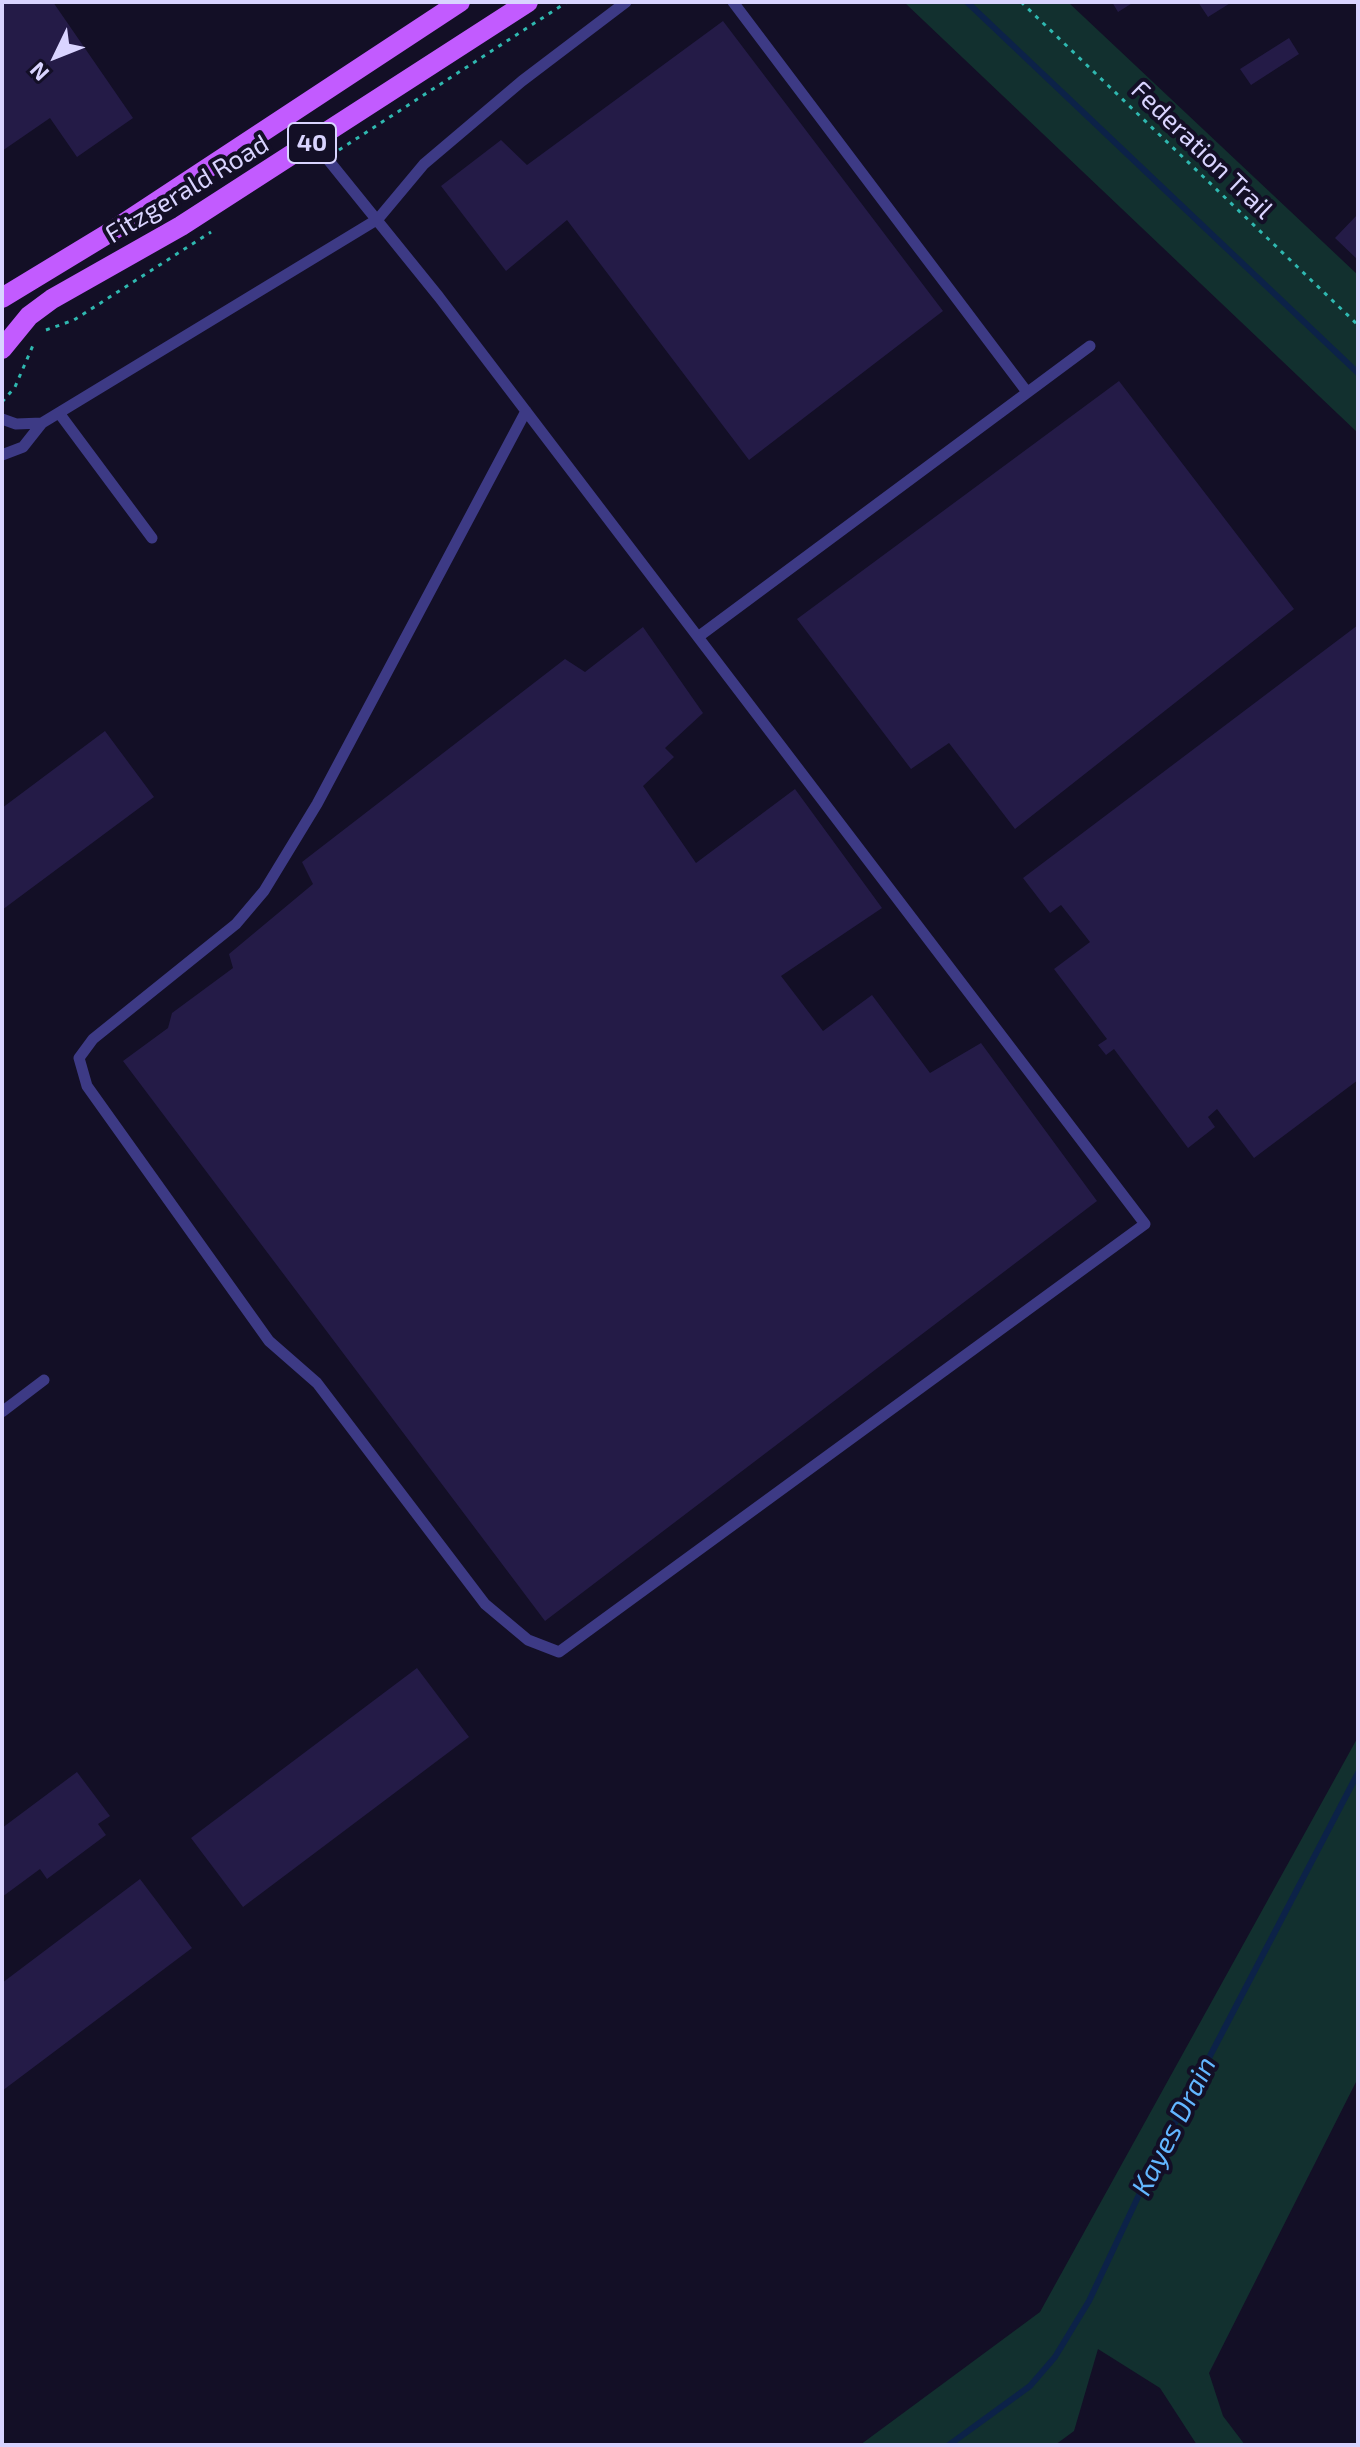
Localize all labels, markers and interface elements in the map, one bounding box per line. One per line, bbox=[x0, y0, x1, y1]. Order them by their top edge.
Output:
north arrow bbox=[16, 16, 96, 96]
text: N bbox=[24, 58, 53, 87]
street label: Federation Trail bbox=[1125, 75, 1279, 225]
road number: 40 bbox=[288, 123, 336, 163]
street label: Fitzgerald Road bbox=[100, 128, 274, 250]
water label: Kayes Drain bbox=[1125, 2051, 1223, 2201]

